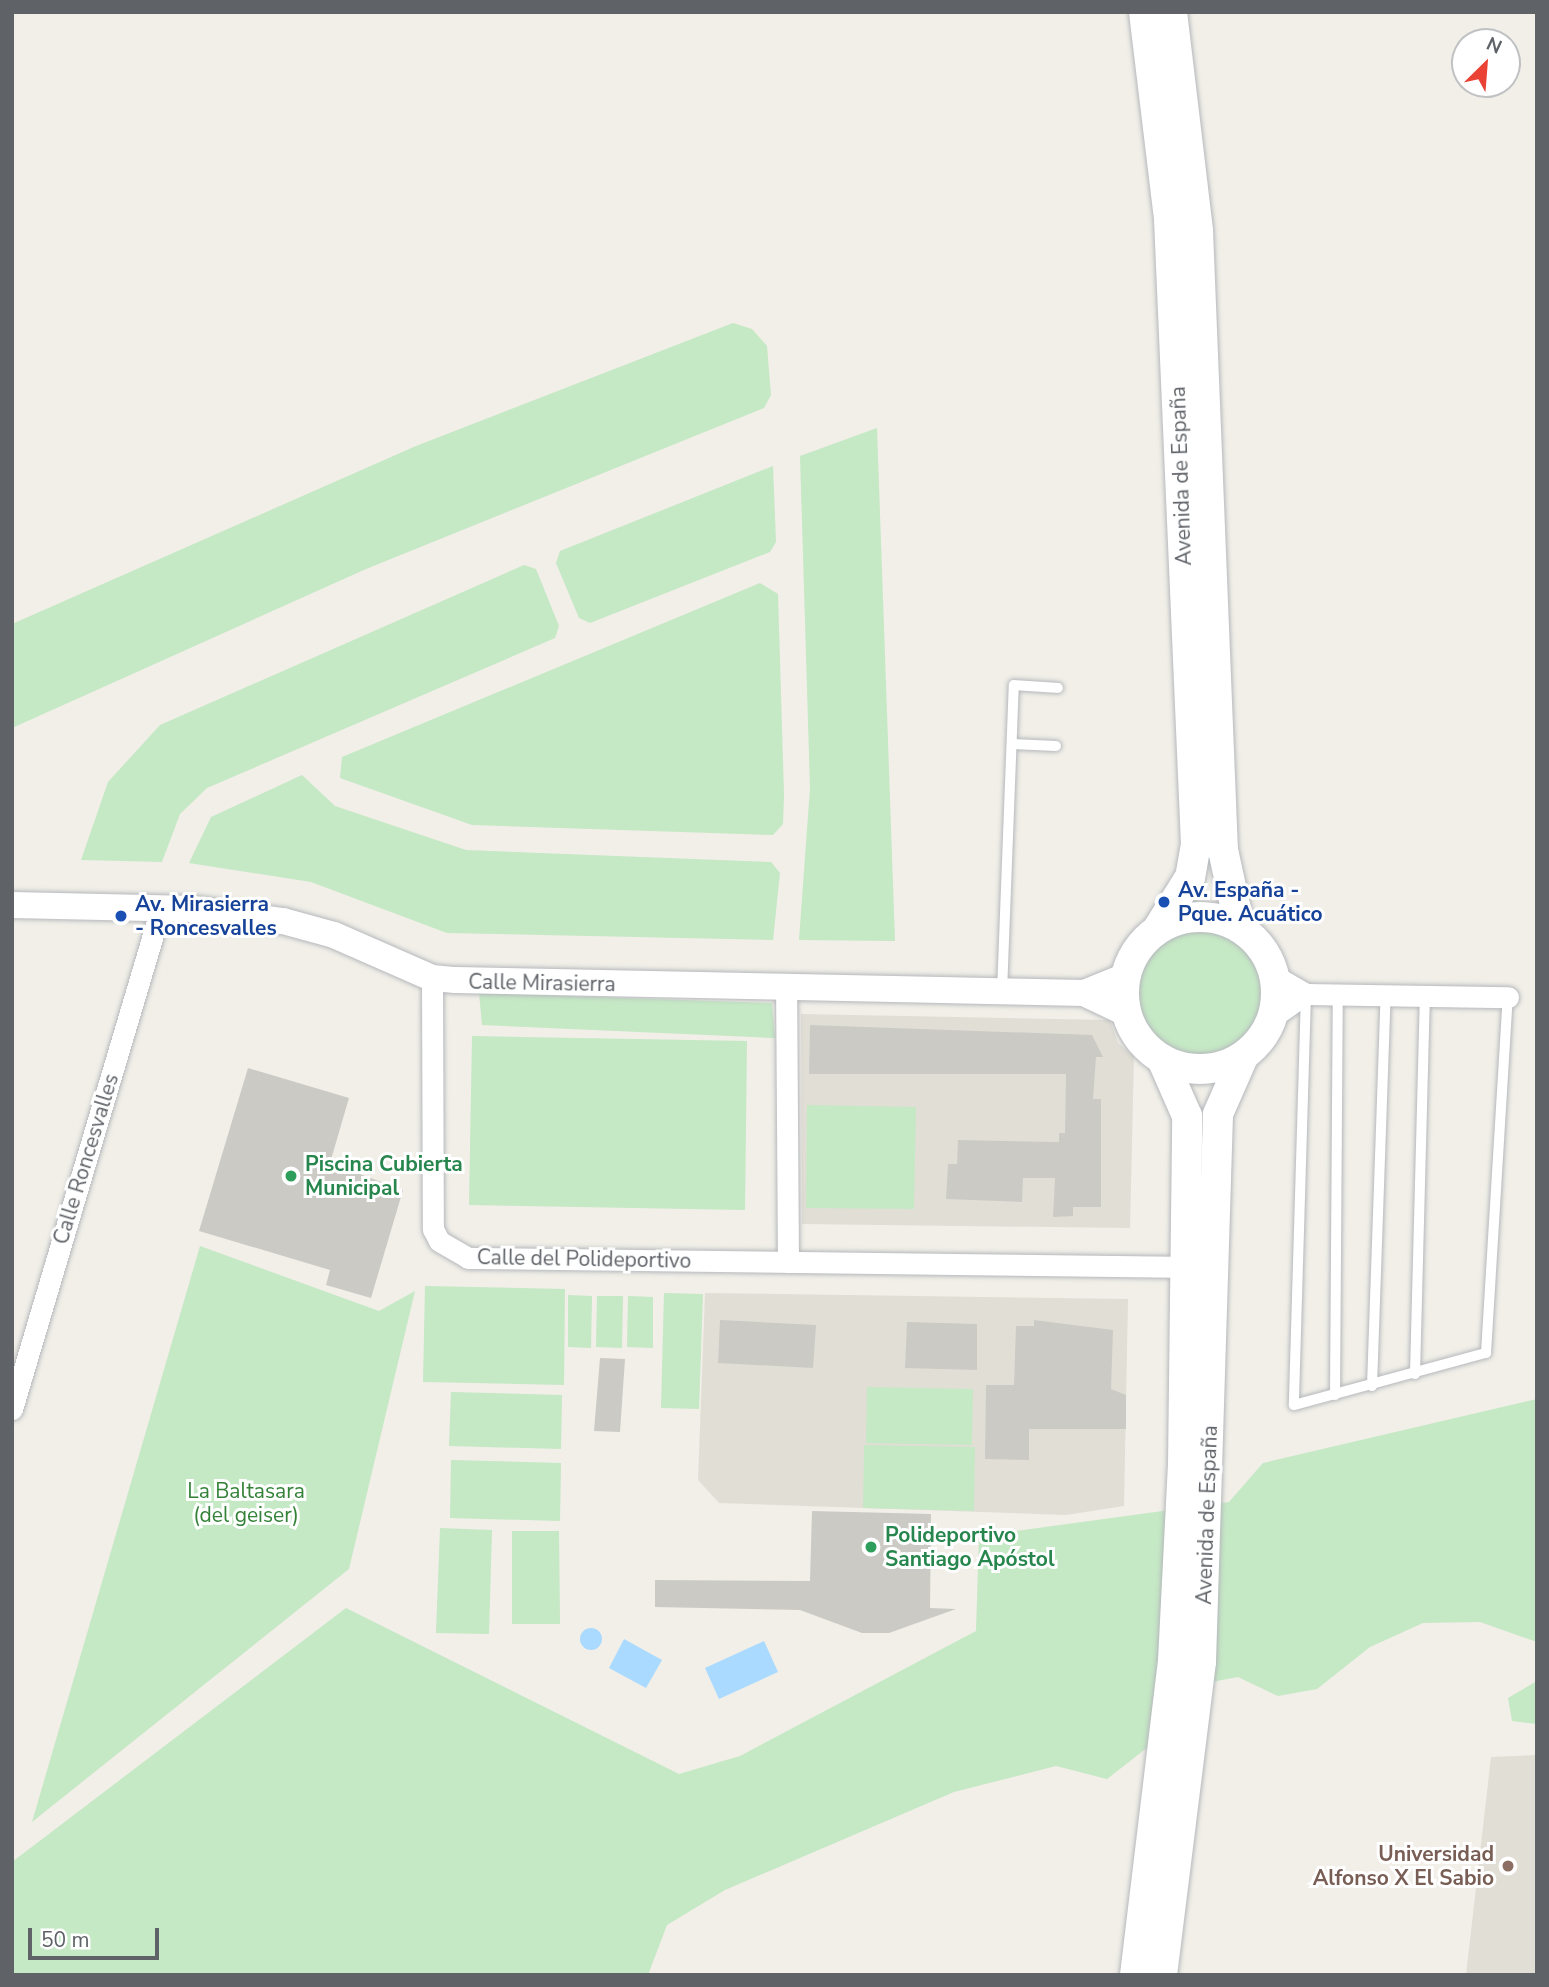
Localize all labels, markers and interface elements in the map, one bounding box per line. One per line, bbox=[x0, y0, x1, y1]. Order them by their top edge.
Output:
north arrow bbox=[1451, 28, 1521, 98]
text: N bbox=[1482, 31, 1506, 61]
street label: Avenida de España bbox=[1165, 386, 1197, 566]
place label: Av. España - Pque. Acuático bbox=[1178, 877, 1322, 927]
place label: Av. Mirasierra - Roncesvalles bbox=[135, 891, 277, 941]
marker: Av. España - Pque. Acuático bbox=[1156, 894, 1172, 910]
marker: Av. Mirasierra - Roncesvalles bbox=[113, 908, 129, 924]
street label: Calle Mirasierra bbox=[468, 969, 616, 997]
street label: Calle Roncesvalles bbox=[48, 1071, 124, 1247]
place label: Piscina Cubierta Municipal bbox=[305, 1151, 463, 1201]
marker: Piscina Cubierta Municipal bbox=[283, 1168, 299, 1184]
street label: Calle del Polideportivo bbox=[477, 1245, 691, 1273]
street label: Avenida de España bbox=[1191, 1425, 1223, 1605]
park label: La Baltasara (del geiser) bbox=[187, 1478, 305, 1528]
place label: Polideportivo Santiago Apóstol bbox=[885, 1522, 1055, 1572]
marker: Polideportivo Santiago Apóstol bbox=[863, 1539, 879, 1555]
place label: Universidad Alfonso X El Sabio bbox=[1313, 1841, 1494, 1891]
marker: Universidad Alfonso X El Sabio bbox=[1500, 1858, 1516, 1874]
scale bar bbox=[32, 1913, 163, 1957]
text: 50 m bbox=[41, 1926, 90, 1954]

